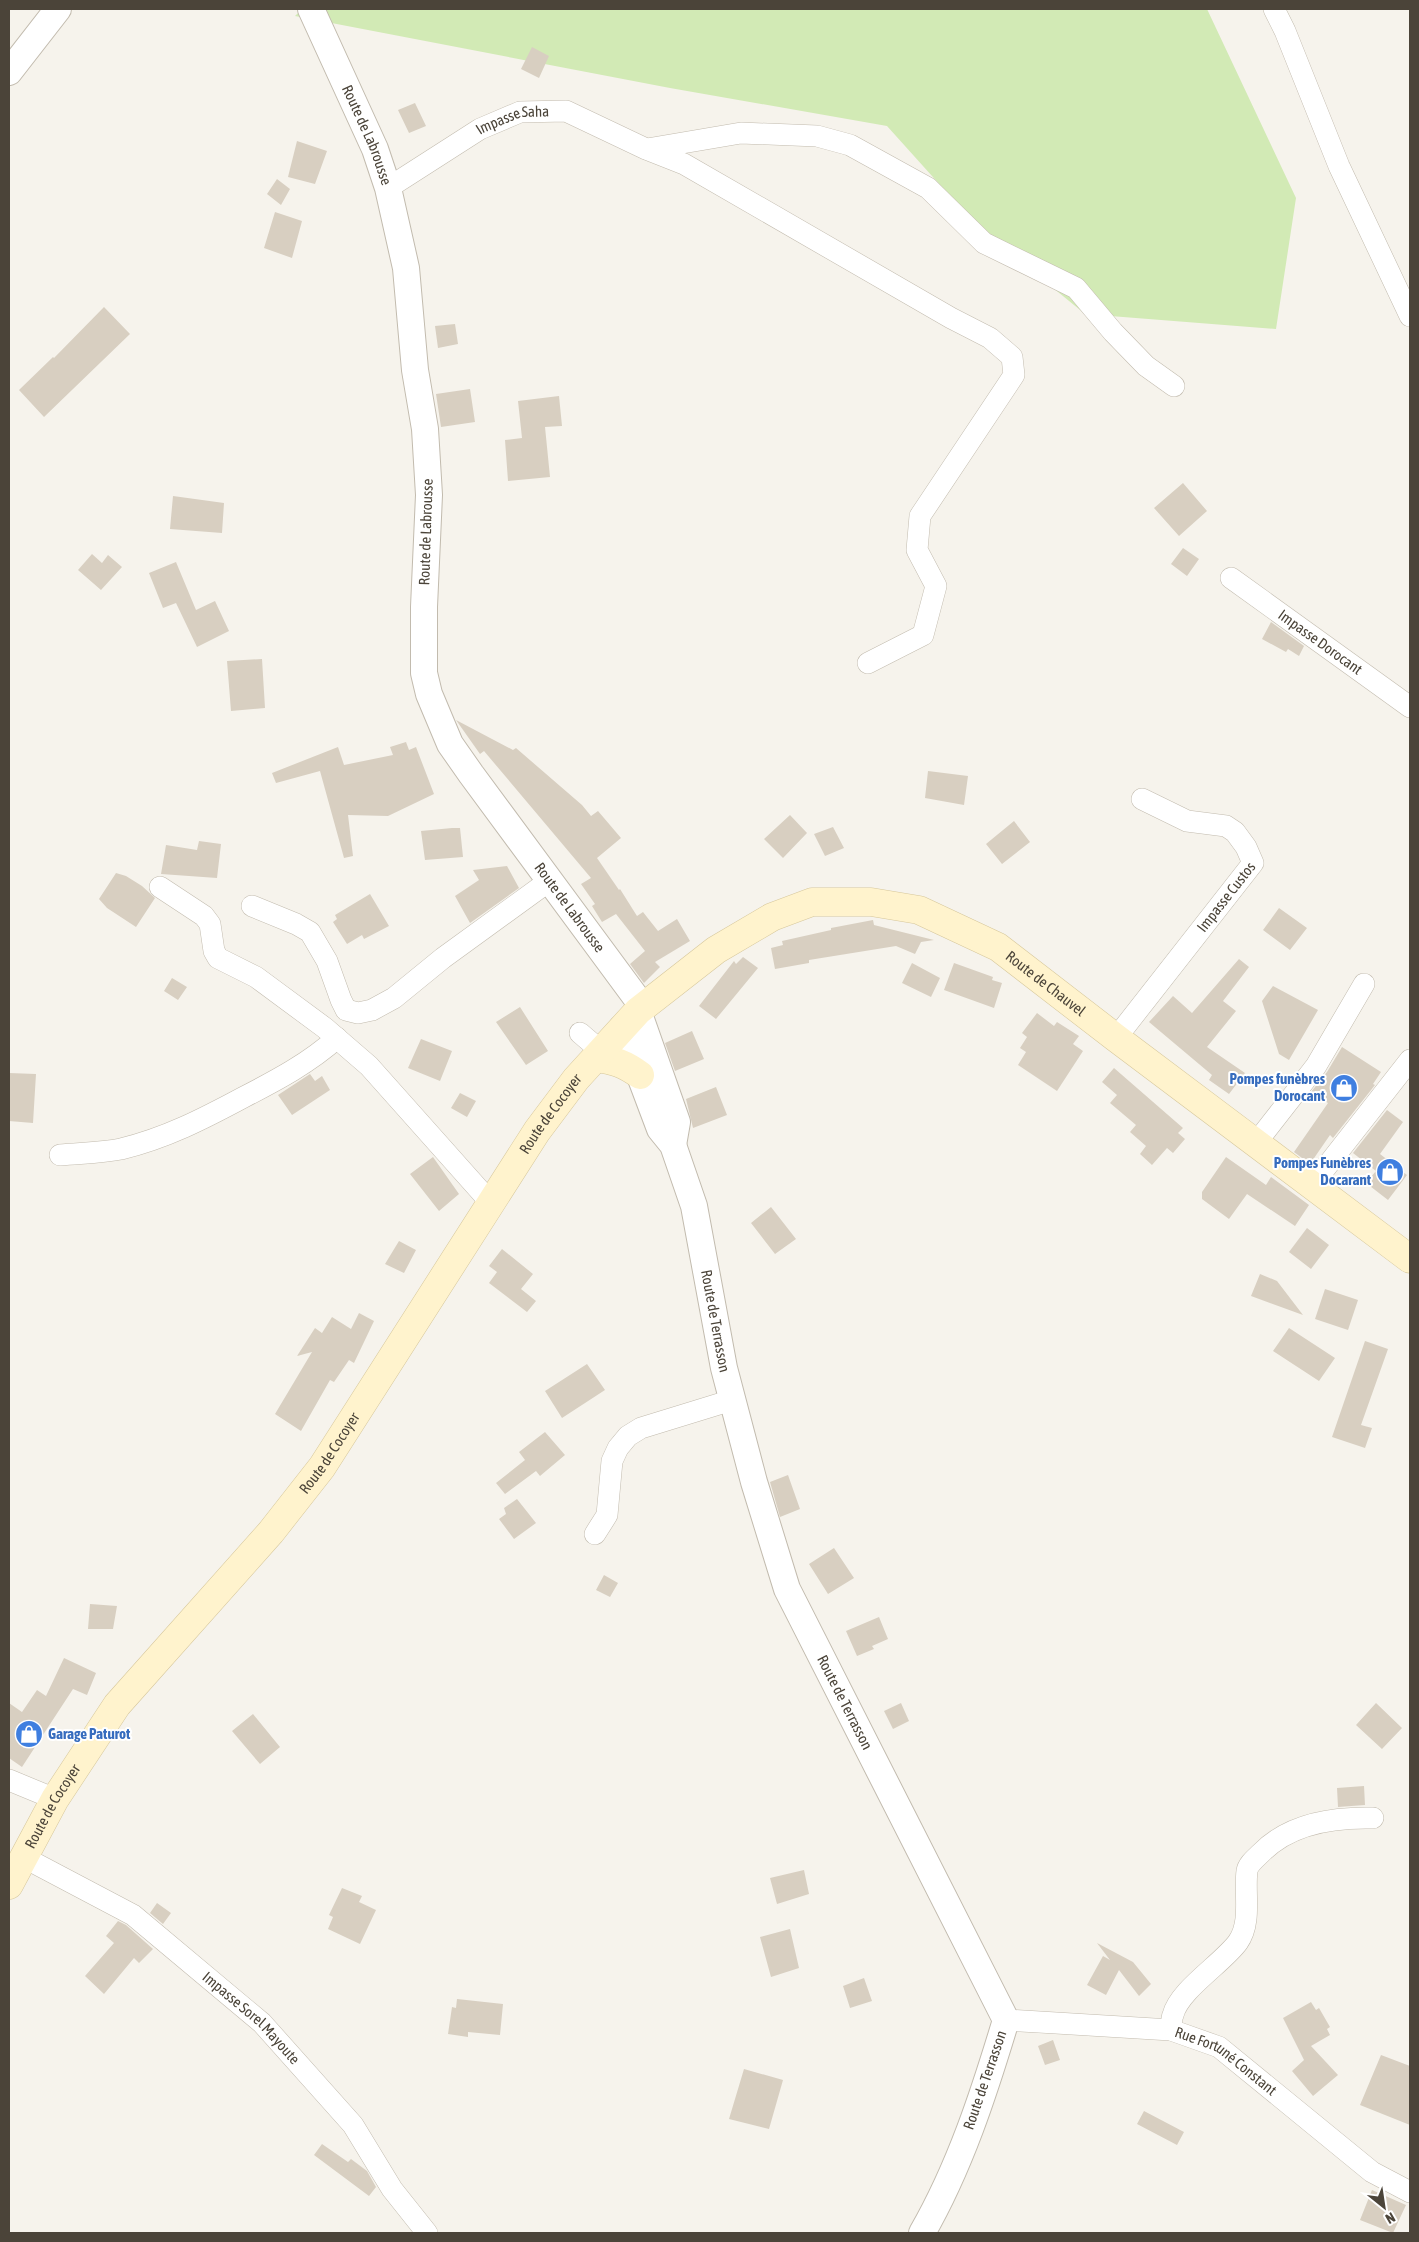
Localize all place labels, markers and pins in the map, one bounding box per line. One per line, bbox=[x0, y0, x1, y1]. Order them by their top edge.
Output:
place label: Pompes funèbres Dorocant bbox=[1230, 1070, 1326, 1104]
shop icon: Pompes funèbres Dorocant bbox=[1329, 1073, 1359, 1103]
place label: Pompes Funèbres Docarant bbox=[1274, 1154, 1372, 1188]
shop icon: Pompes Funèbres Docarant bbox=[1375, 1157, 1405, 1187]
shop icon: Garage Paturot bbox=[14, 1719, 44, 1749]
place label: Garage Paturot bbox=[48, 1725, 131, 1742]

